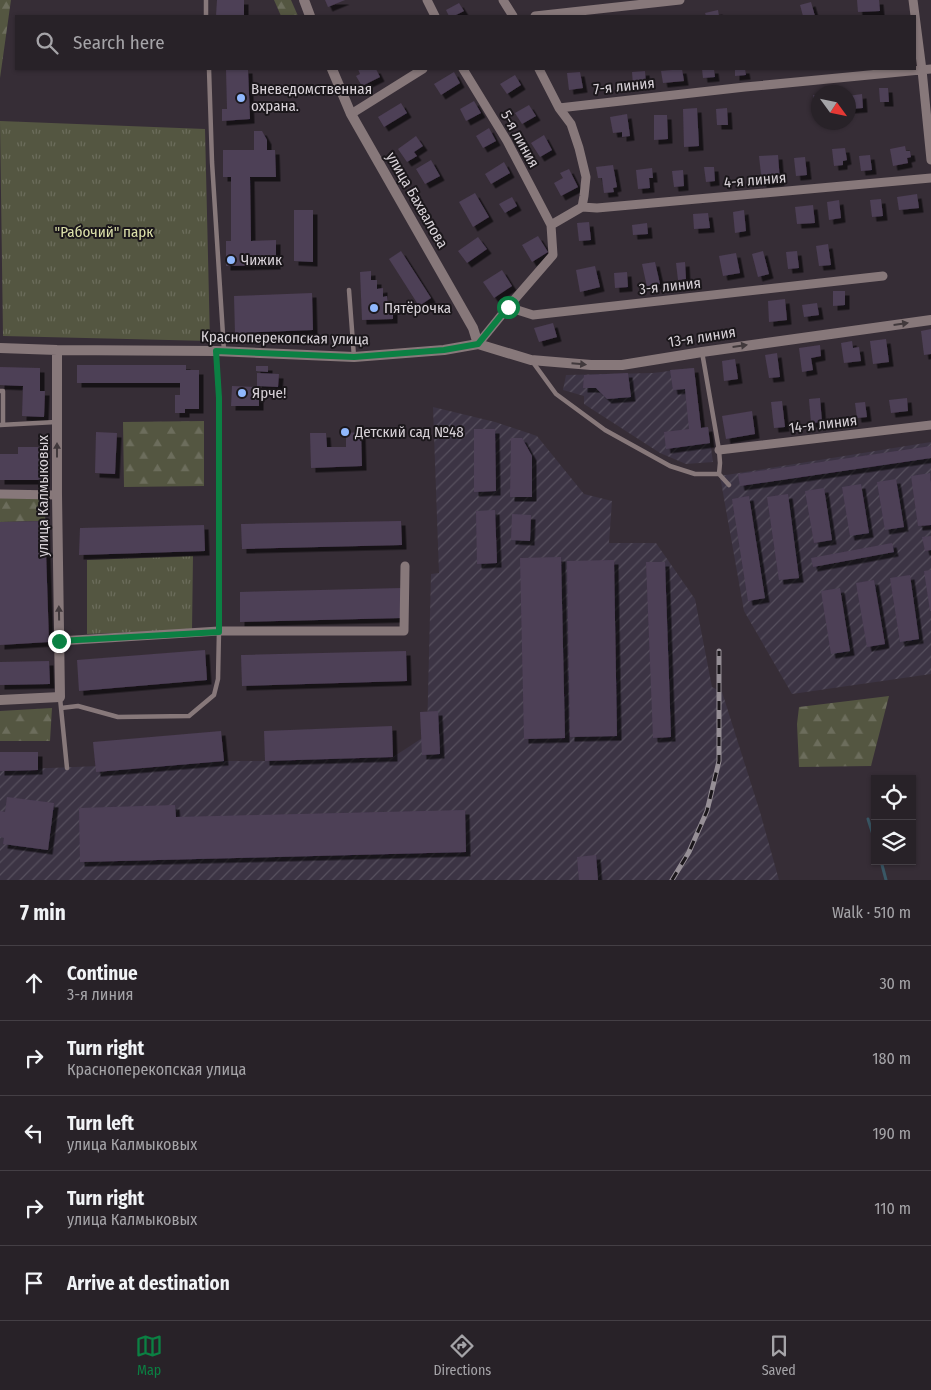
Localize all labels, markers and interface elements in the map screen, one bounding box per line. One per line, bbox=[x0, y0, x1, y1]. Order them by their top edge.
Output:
search box bbox=[15, 15, 916, 70]
icon: search bbox=[33, 29, 61, 57]
text: Search here bbox=[73, 31, 165, 54]
street label: 7-я линия bbox=[592, 74, 656, 98]
place label: Вневедомственная охрана. bbox=[251, 80, 372, 115]
north arrow bbox=[811, 85, 856, 130]
marker: Вневедомственная охрана. bbox=[235, 92, 247, 104]
street label: 5-я линия bbox=[497, 107, 543, 171]
street label: улица Бахвалова bbox=[382, 149, 452, 251]
street label: 4-я линия bbox=[723, 168, 787, 192]
park label: "Рабочий" парк bbox=[55, 223, 153, 241]
place label: Чижик bbox=[241, 251, 282, 269]
marker: Чижик bbox=[225, 254, 237, 266]
street label: 3-я линия bbox=[638, 274, 702, 298]
route start bbox=[497, 296, 520, 319]
place label: Пятёрочка bbox=[384, 299, 451, 317]
marker: Пятёрочка bbox=[368, 302, 380, 314]
one-way arrow bbox=[894, 320, 910, 328]
street label: 13-я линия bbox=[667, 323, 737, 351]
street label: Красноперекопская улица bbox=[201, 328, 369, 348]
one-way arrow bbox=[733, 342, 749, 350]
one-way arrow bbox=[572, 360, 588, 368]
place label: Ярче! bbox=[252, 384, 286, 402]
marker: Ярче! bbox=[236, 387, 248, 399]
street label: 14-я линия bbox=[788, 411, 858, 437]
place label: Детский сад №48 bbox=[354, 423, 464, 441]
marker: Детский сад №48 bbox=[339, 426, 351, 438]
street label: улица Калмыковых bbox=[34, 435, 52, 557]
one-way arrow bbox=[53, 442, 61, 458]
one-way arrow bbox=[55, 605, 63, 621]
route end bbox=[48, 630, 71, 653]
map controls bbox=[871, 775, 916, 865]
button: locate bbox=[871, 775, 916, 820]
button: layers bbox=[871, 820, 916, 865]
text: 7 min bbox=[20, 900, 66, 926]
text: Walk · 510 m bbox=[832, 903, 911, 922]
text: Continue bbox=[67, 962, 138, 985]
icon: ahead bbox=[20, 969, 48, 997]
text: 30 m bbox=[879, 974, 911, 993]
text: 3-я линия bbox=[67, 985, 133, 1004]
text: Turn right bbox=[67, 1037, 144, 1060]
icon: right bbox=[20, 1044, 48, 1072]
text: 180 m bbox=[872, 1049, 911, 1068]
text: Красноперекопская улица bbox=[67, 1060, 246, 1079]
text: Turn left bbox=[67, 1112, 134, 1135]
icon: left bbox=[20, 1119, 48, 1147]
text: 190 m bbox=[873, 1124, 911, 1143]
text: улица Калмыковых bbox=[67, 1135, 197, 1154]
text: Turn right bbox=[67, 1187, 144, 1210]
icon: right bbox=[20, 1194, 48, 1222]
text: 110 m bbox=[874, 1199, 911, 1218]
text: улица Калмыковых bbox=[67, 1210, 197, 1229]
icon: arrive bbox=[20, 1269, 48, 1297]
text: Arrive at destination bbox=[67, 1272, 230, 1295]
tab: Map bbox=[135, 1332, 163, 1379]
tab: Directions bbox=[433, 1332, 491, 1379]
tab: Saved bbox=[762, 1332, 796, 1379]

